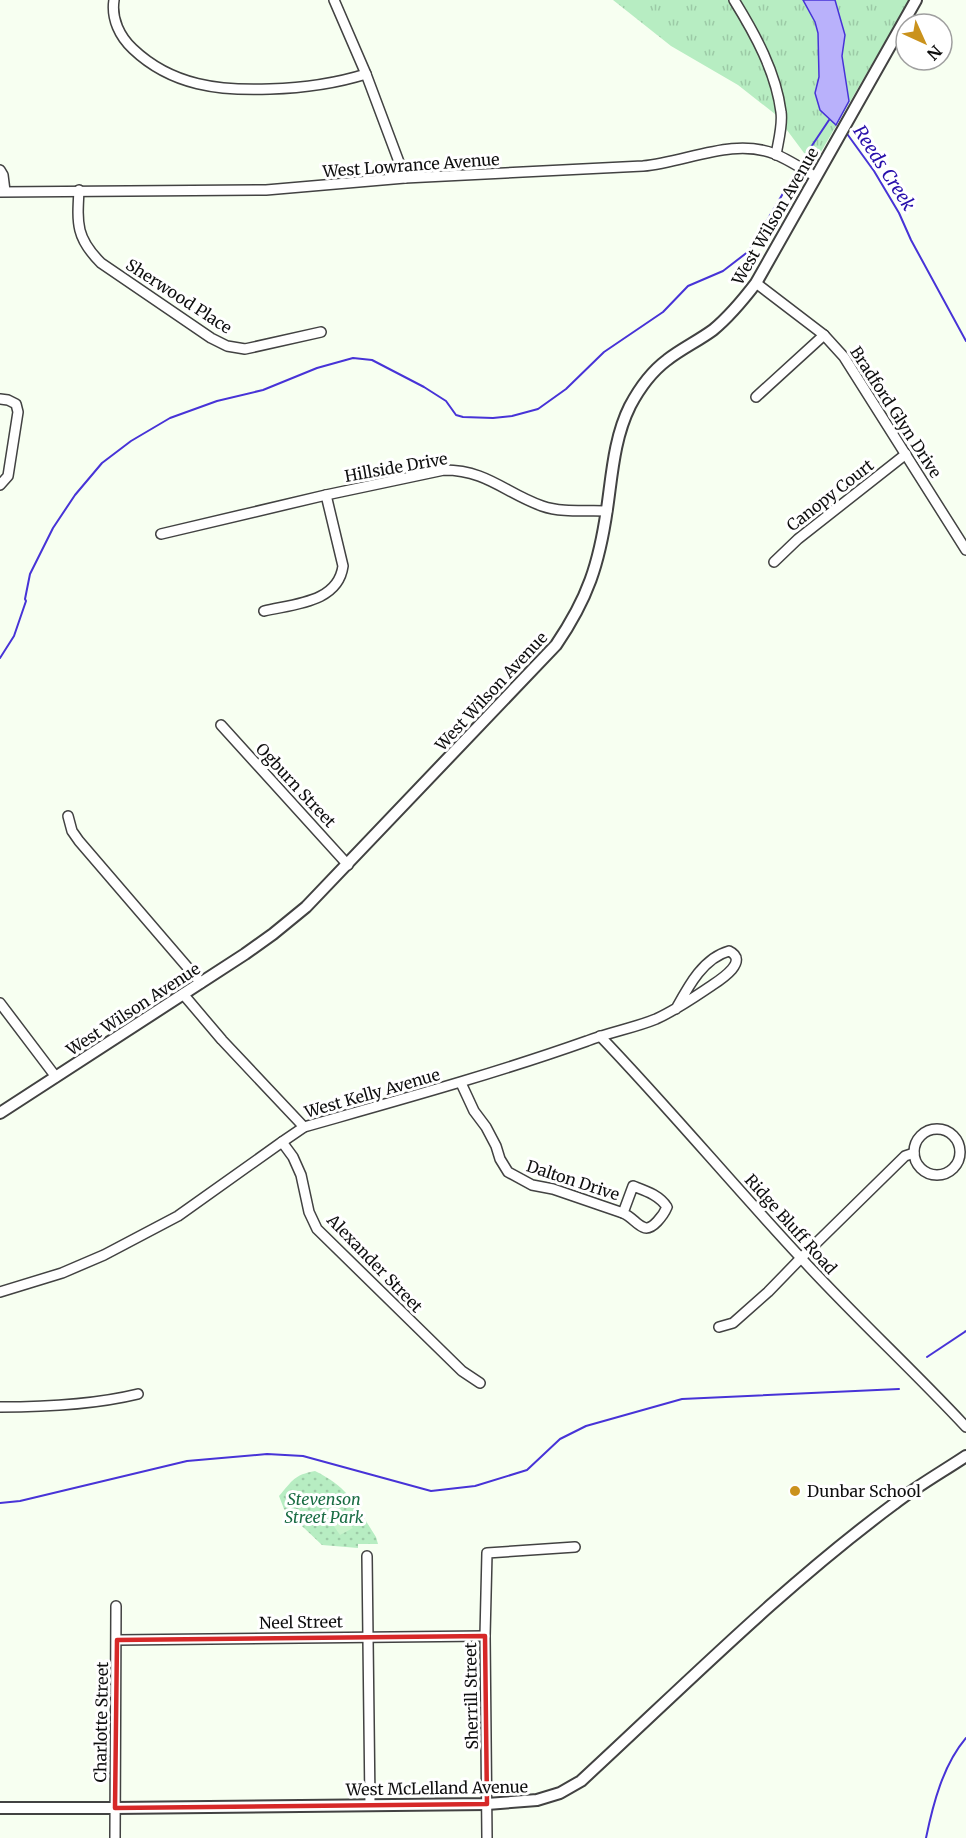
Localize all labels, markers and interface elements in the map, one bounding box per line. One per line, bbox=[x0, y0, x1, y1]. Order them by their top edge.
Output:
north arrow bbox=[894, 12, 954, 72]
text: N bbox=[923, 41, 946, 64]
water label: Reeds Creek bbox=[848, 121, 921, 215]
street label: West Wilson Avenue bbox=[727, 144, 822, 289]
street label: West Lowrance Avenue bbox=[321, 149, 500, 181]
street label: Sherwood Place bbox=[122, 254, 236, 338]
street label: Bradford Glyn Drive bbox=[846, 343, 946, 481]
street label: Hillside Drive bbox=[343, 448, 449, 486]
street label: Canopy Court bbox=[783, 454, 878, 535]
street label: West Wilson Avenue bbox=[430, 627, 551, 755]
street label: Ogburn Street bbox=[252, 739, 341, 832]
street label: West Wilson Avenue bbox=[62, 958, 204, 1060]
street label: West Kelly Avenue bbox=[301, 1064, 442, 1122]
street label: Dalton Drive bbox=[524, 1156, 622, 1204]
street label: Ridge Bluff Road bbox=[741, 1170, 841, 1278]
street label: Alexander Street bbox=[322, 1209, 427, 1317]
place label: Dunbar School bbox=[807, 1481, 921, 1501]
marker: Dunbar School bbox=[788, 1484, 802, 1498]
park label: Stevenson Street Park bbox=[285, 1489, 364, 1527]
street label: Neel Street bbox=[259, 1611, 344, 1633]
street label: Sherrill Street bbox=[460, 1641, 482, 1750]
street label: Charlotte Street bbox=[90, 1661, 112, 1783]
street label: West McLelland Avenue bbox=[345, 1776, 528, 1800]

